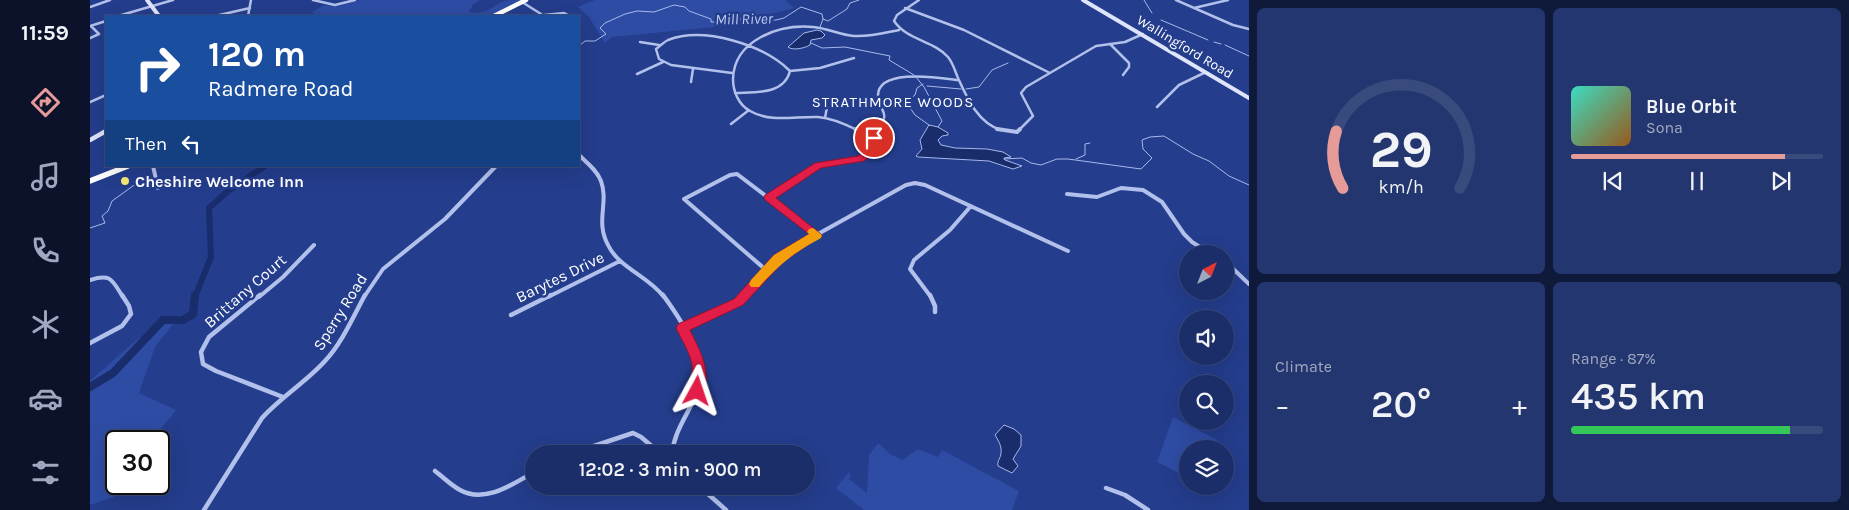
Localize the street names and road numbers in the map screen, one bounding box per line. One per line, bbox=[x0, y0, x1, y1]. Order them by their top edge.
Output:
street label: Wallingford Road bbox=[1134, 12, 1236, 82]
street label: Barytes Drive bbox=[513, 247, 607, 307]
street label: Brittany Court bbox=[200, 250, 290, 332]
street label: Sperry Road bbox=[309, 270, 371, 354]

